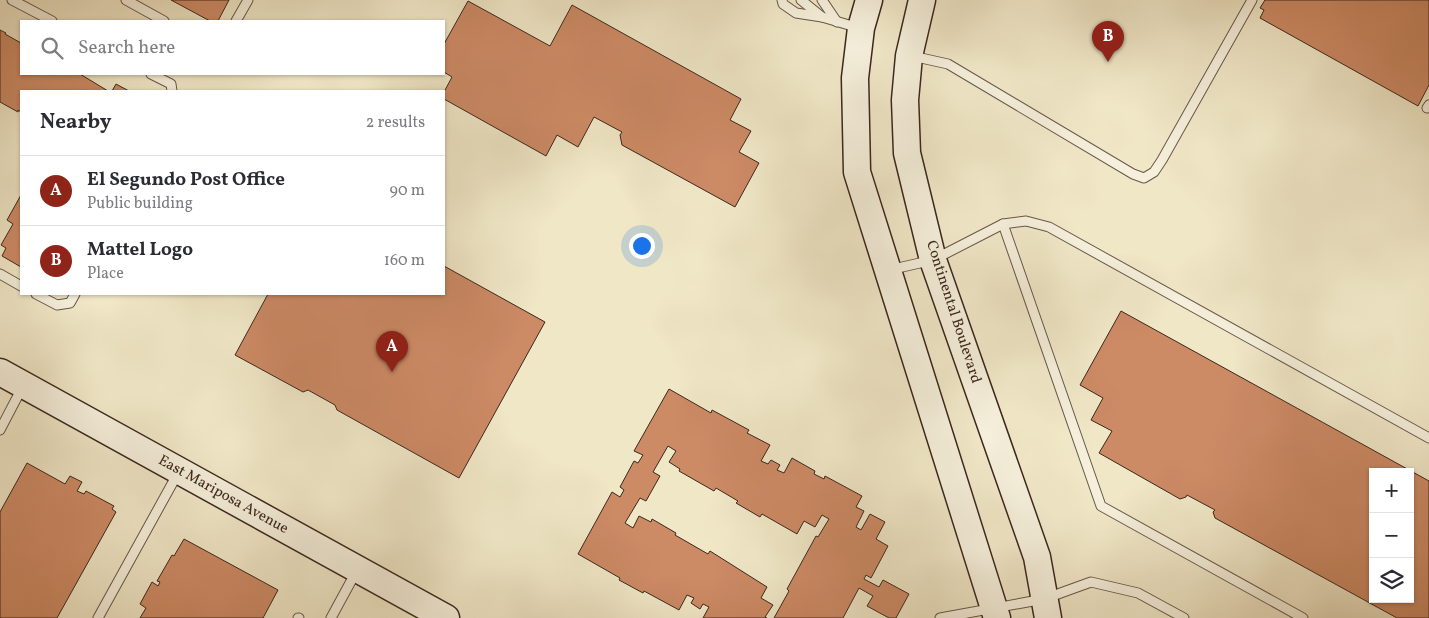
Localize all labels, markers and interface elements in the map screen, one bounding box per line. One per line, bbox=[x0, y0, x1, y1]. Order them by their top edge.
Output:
search box bbox=[20, 20, 445, 75]
pin: B bbox=[1092, 21, 1124, 62]
icon: search bbox=[38, 34, 66, 62]
text: Search here bbox=[78, 35, 175, 61]
text: Nearby bbox=[40, 108, 111, 137]
text: 2 results bbox=[366, 112, 425, 134]
text: El Segundo Post Office bbox=[87, 167, 285, 193]
text: A bbox=[50, 180, 62, 202]
text: 90 m bbox=[389, 180, 425, 202]
text: Public building bbox=[87, 193, 193, 215]
your location bbox=[629, 233, 655, 259]
text: Mattel Logo bbox=[87, 237, 193, 263]
street label: Continental Boulevard bbox=[920, 238, 986, 386]
text: B bbox=[51, 250, 61, 272]
text: 160 m bbox=[384, 250, 425, 272]
text: Place bbox=[87, 263, 124, 285]
pin: A bbox=[376, 331, 408, 372]
street label: East Mariposa Avenue bbox=[154, 450, 292, 540]
map controls bbox=[1369, 468, 1414, 603]
button: + bbox=[1369, 468, 1414, 513]
button: − bbox=[1369, 513, 1414, 558]
button: layers bbox=[1369, 558, 1414, 603]

